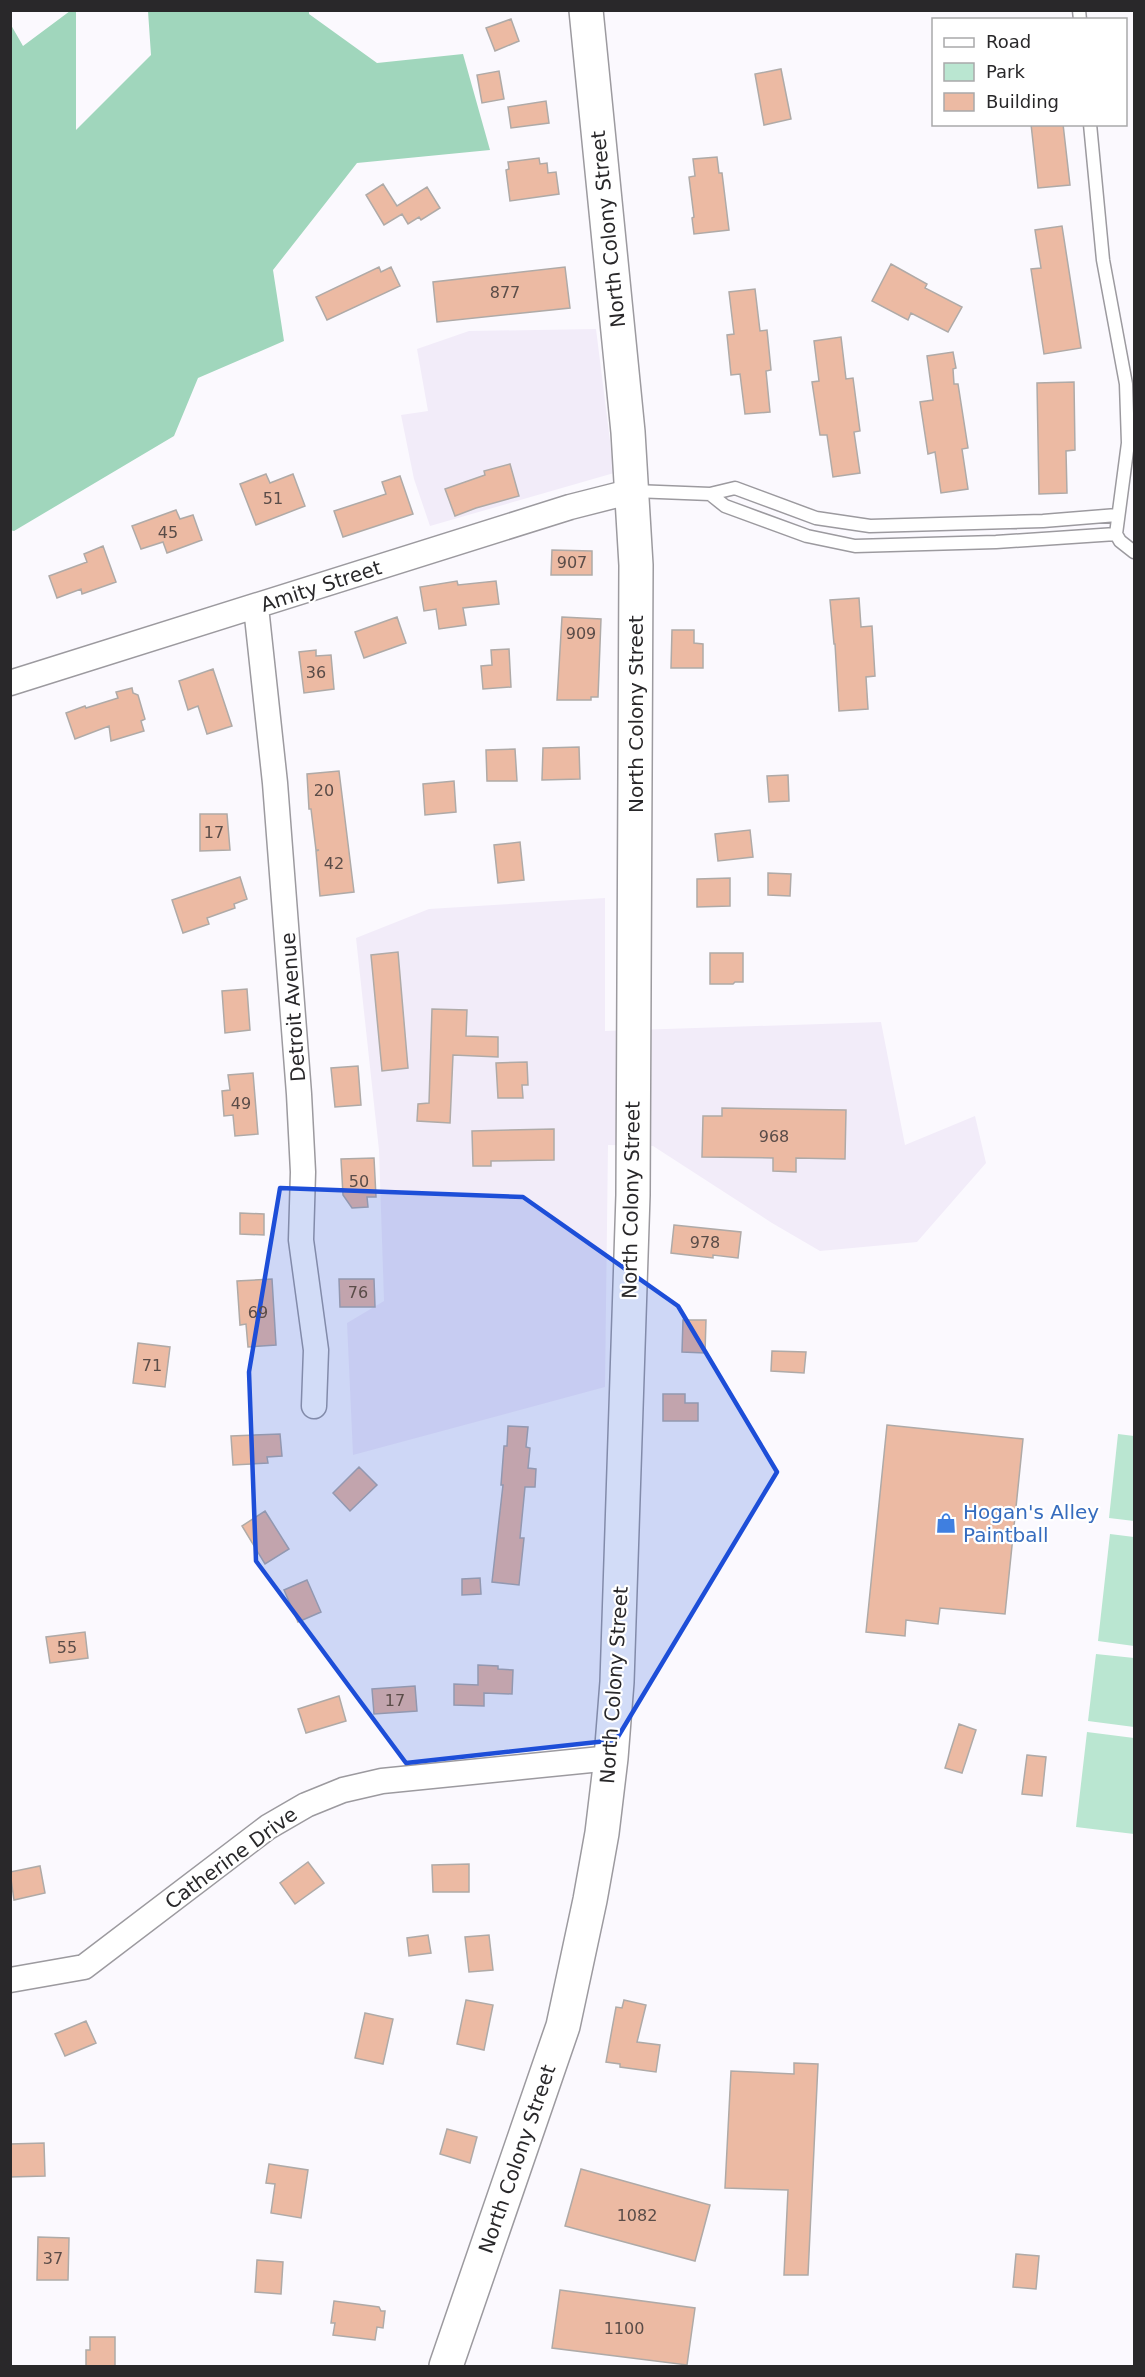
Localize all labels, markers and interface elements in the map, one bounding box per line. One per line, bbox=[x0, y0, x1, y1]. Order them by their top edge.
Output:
legend bbox=[932, 18, 1127, 126]
text: Road bbox=[986, 31, 1031, 52]
text: Park bbox=[986, 61, 1025, 82]
text: Building bbox=[986, 91, 1059, 112]
street label: North Colony Street bbox=[586, 129, 630, 329]
house number: 877 bbox=[490, 283, 520, 302]
house number: 51 bbox=[263, 489, 283, 508]
house number: 45 bbox=[158, 523, 178, 542]
house number: 907 bbox=[557, 553, 587, 572]
street label: Amity Street bbox=[258, 555, 385, 617]
street label: North Colony Street bbox=[624, 615, 648, 813]
house number: 909 bbox=[566, 624, 596, 643]
house number: 36 bbox=[306, 663, 326, 682]
house number: 20 bbox=[314, 781, 334, 800]
house number: 17 bbox=[204, 823, 224, 842]
house number: 42 bbox=[324, 854, 344, 873]
street label: Detroit Avenue bbox=[276, 932, 310, 1082]
house number: 49 bbox=[231, 1094, 251, 1113]
street label: North Colony Street bbox=[617, 1101, 645, 1299]
house number: 968 bbox=[759, 1127, 789, 1146]
house number: 50 bbox=[349, 1172, 369, 1191]
house number: 978 bbox=[690, 1233, 720, 1252]
house number: 76 bbox=[348, 1283, 368, 1302]
house number: 69 bbox=[248, 1303, 268, 1322]
house number: 71 bbox=[142, 1356, 162, 1375]
place label: Hogan's Alley Paintball bbox=[963, 1500, 1099, 1547]
shop icon: Hogan's Alley Paintball bbox=[934, 1511, 958, 1535]
street label: North Colony Street bbox=[595, 1585, 633, 1785]
house number: 55 bbox=[57, 1638, 77, 1657]
house number: 17 bbox=[385, 1691, 405, 1710]
street label: Catherine Drive bbox=[160, 1802, 302, 1914]
street label: North Colony Street bbox=[473, 2061, 561, 2256]
house number: 1082 bbox=[617, 2206, 657, 2225]
house number: 37 bbox=[43, 2249, 63, 2268]
house number: 1100 bbox=[604, 2319, 644, 2338]

